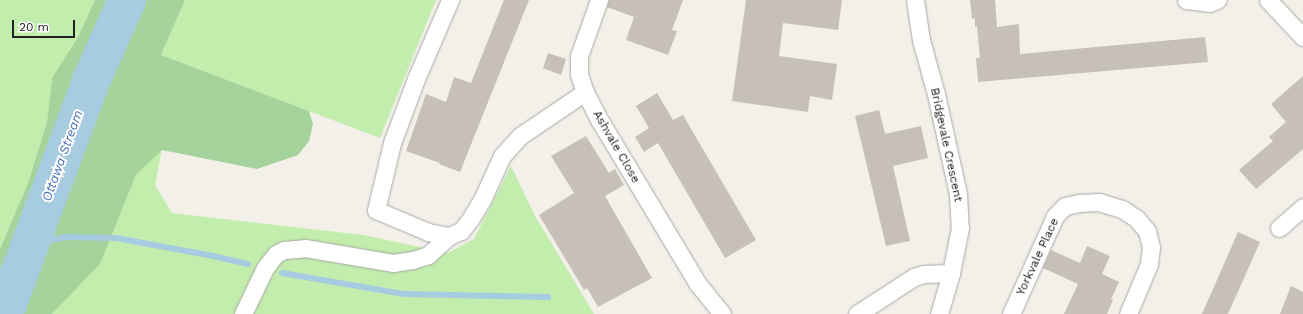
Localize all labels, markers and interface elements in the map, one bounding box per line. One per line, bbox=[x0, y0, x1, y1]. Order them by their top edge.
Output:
scale bar bbox=[14, 12, 77, 38]
text: 20 m bbox=[19, 20, 49, 34]
street label: Bridgevale Crescent bbox=[927, 87, 965, 203]
water label: Ottawa Stream bbox=[39, 108, 87, 204]
street label: Ashvale Close bbox=[589, 108, 643, 186]
street label: Yorkvale Place bbox=[1014, 216, 1062, 298]

